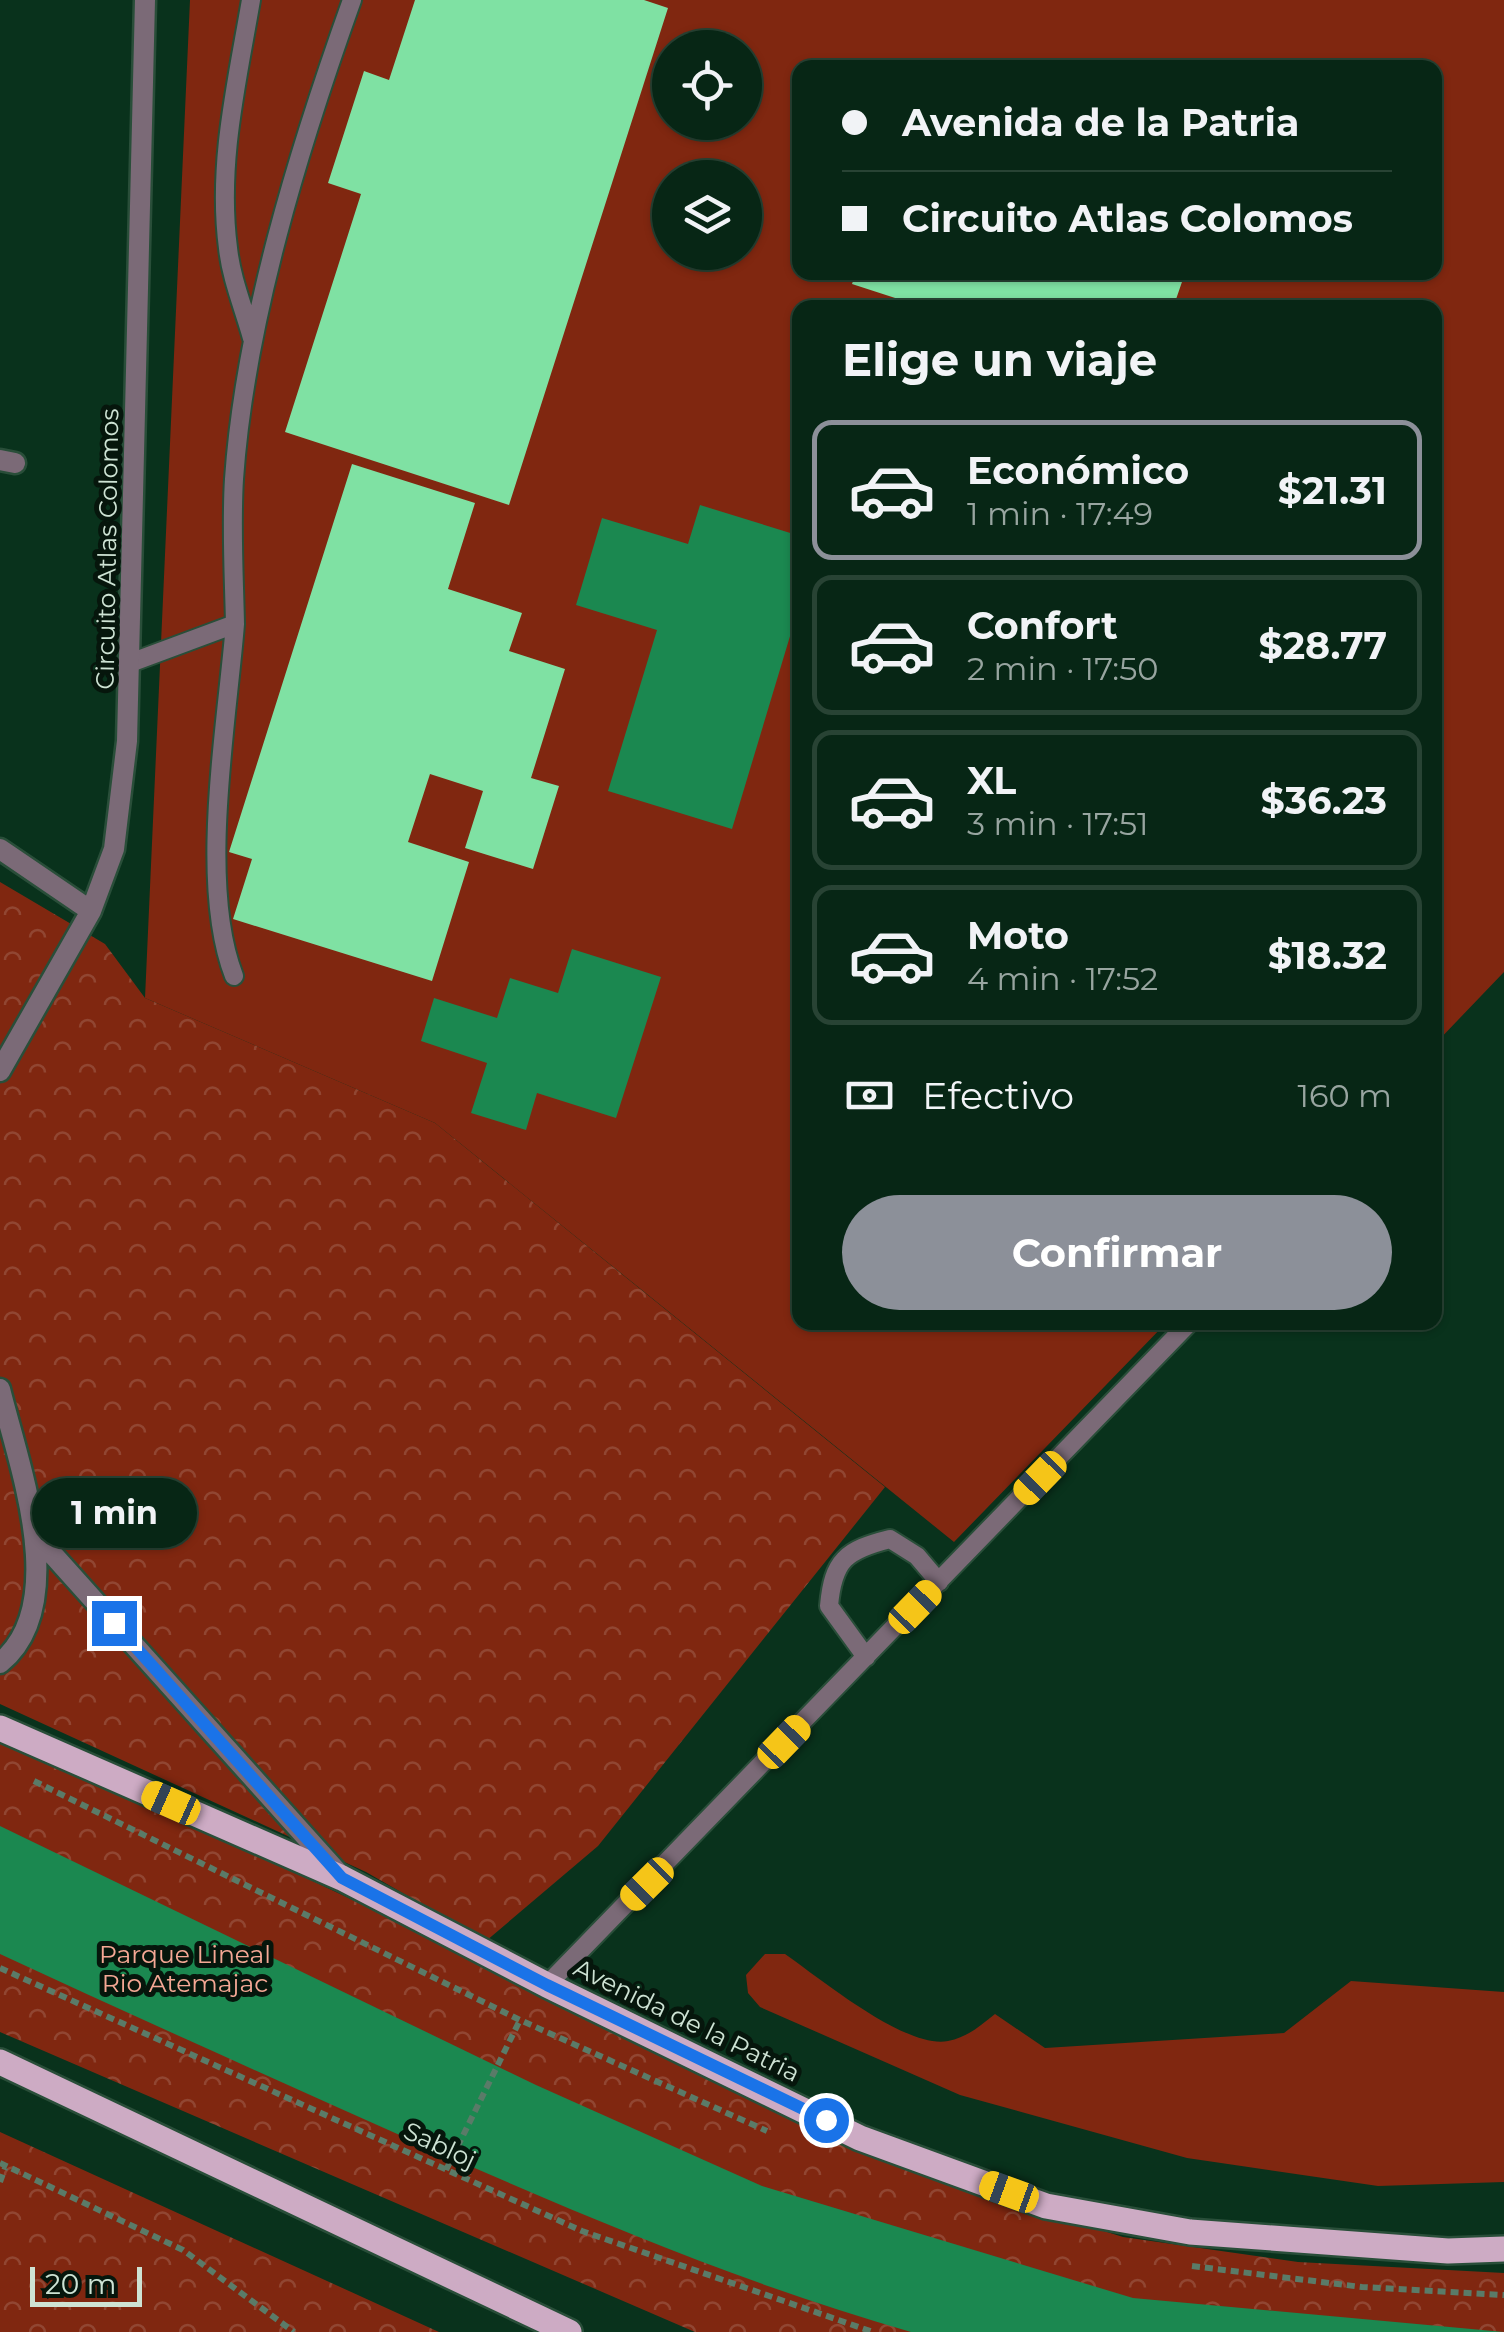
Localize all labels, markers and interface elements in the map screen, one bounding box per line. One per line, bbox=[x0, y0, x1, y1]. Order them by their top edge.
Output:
map controls bbox=[652, 30, 762, 270]
button: locate bbox=[652, 30, 762, 140]
text: Avenida de la Patria bbox=[902, 99, 1299, 146]
button: layers bbox=[652, 160, 762, 270]
text: Circuito Atlas Colomos bbox=[902, 195, 1353, 242]
text: Elige un viaje bbox=[842, 332, 1157, 387]
street label: Circuito Atlas Colomos bbox=[90, 408, 124, 690]
icon: car bbox=[847, 445, 937, 535]
text: Económico bbox=[967, 447, 1189, 494]
text: $21.31 bbox=[1278, 467, 1387, 514]
text: 1 min · 17:49 bbox=[967, 494, 1153, 533]
icon: car bbox=[847, 600, 937, 690]
text: Confort bbox=[967, 602, 1118, 649]
text: $28.77 bbox=[1258, 622, 1387, 669]
text: 2 min · 17:50 bbox=[967, 649, 1158, 688]
icon: car bbox=[847, 755, 937, 845]
text: XL bbox=[967, 757, 1016, 804]
text: $36.23 bbox=[1261, 777, 1387, 824]
text: 3 min · 17:51 bbox=[967, 804, 1149, 843]
icon: car bbox=[847, 910, 937, 1000]
text: Moto bbox=[967, 912, 1069, 959]
text: $18.32 bbox=[1268, 932, 1387, 979]
text: 4 min · 17:52 bbox=[967, 959, 1158, 998]
icon: cash bbox=[842, 1068, 897, 1123]
text: Efectivo bbox=[922, 1072, 1074, 1119]
text: 160 m bbox=[1297, 1076, 1392, 1115]
button: Confirmar bbox=[842, 1195, 1392, 1310]
car bbox=[1008, 1446, 1072, 1510]
callout: 1 min bbox=[32, 1478, 196, 1548]
text: 1 min bbox=[71, 1493, 158, 1532]
car bbox=[883, 1575, 947, 1639]
route end bbox=[92, 1601, 137, 1646]
car bbox=[752, 1710, 816, 1774]
car bbox=[137, 1777, 205, 1829]
car bbox=[615, 1852, 679, 1916]
park label: Parque Lineal Rio Atemajac bbox=[99, 1939, 271, 1998]
street label: Avenida de la Patria bbox=[569, 1952, 805, 2088]
route start bbox=[804, 2098, 849, 2143]
street label: Sabloj bbox=[399, 2115, 481, 2175]
car bbox=[976, 2168, 1042, 2216]
scale bar bbox=[30, 2262, 142, 2306]
text: 20 m bbox=[45, 2267, 116, 2301]

